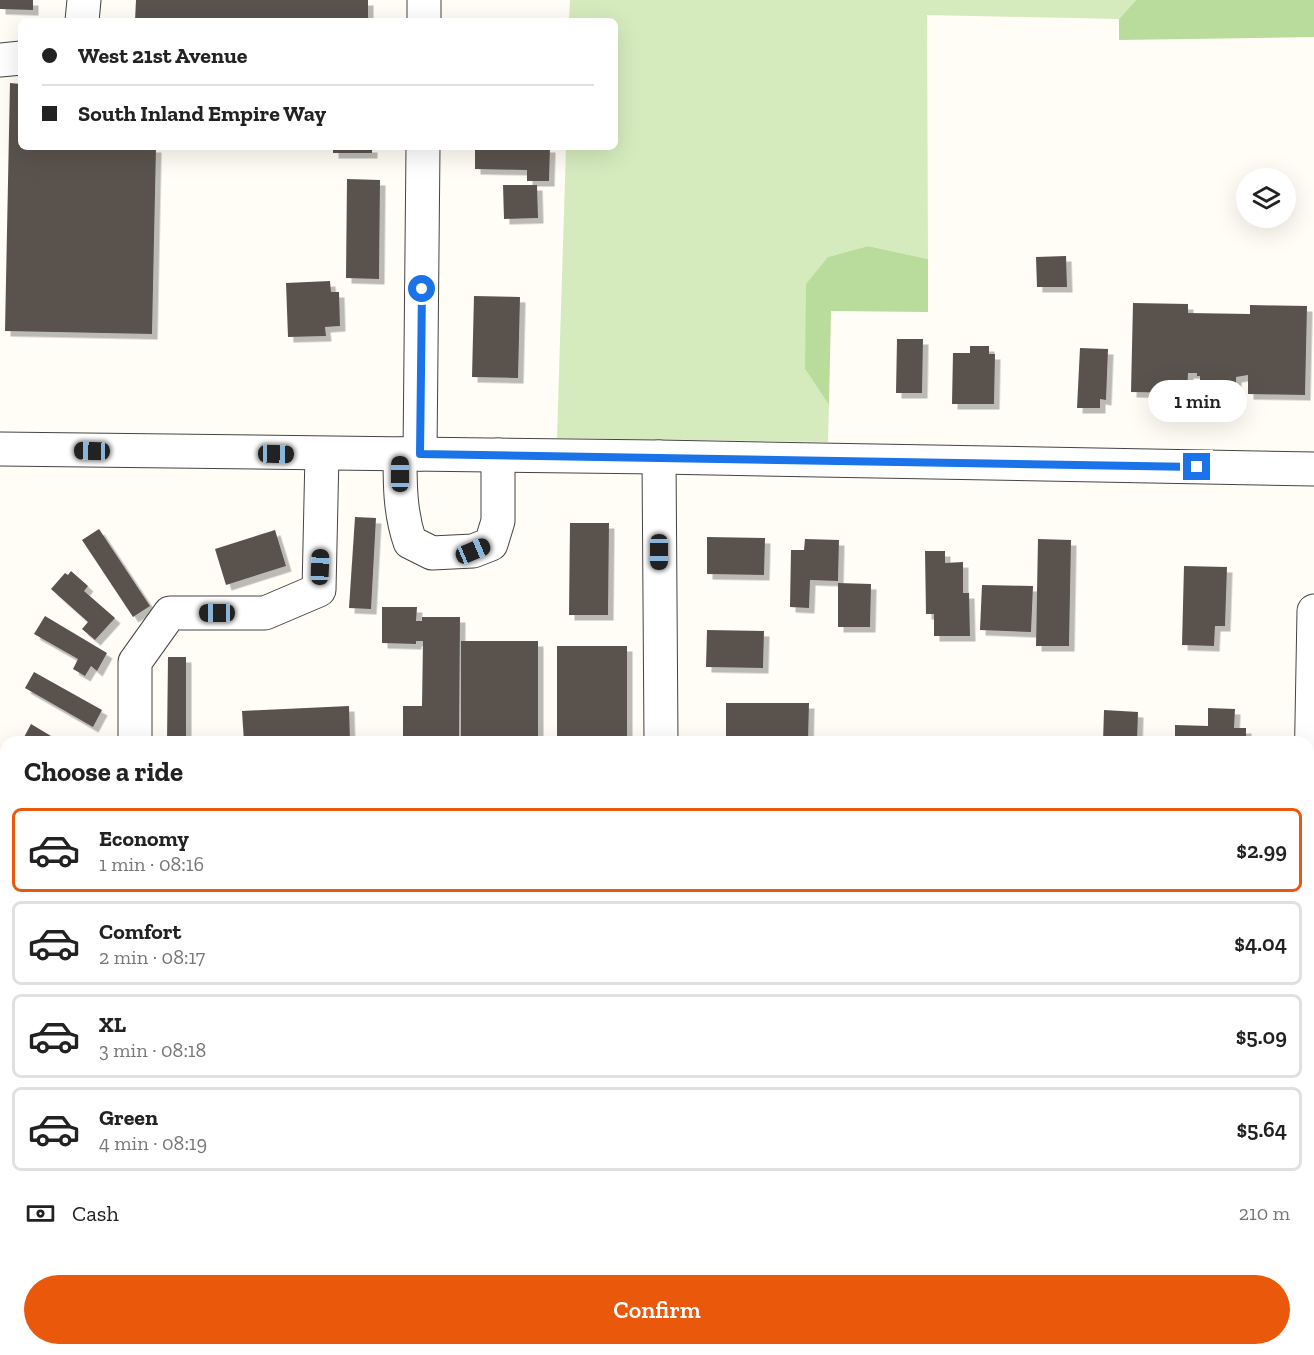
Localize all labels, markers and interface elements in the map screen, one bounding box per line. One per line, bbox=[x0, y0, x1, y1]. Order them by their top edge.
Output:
text: West 21st Avenue bbox=[78, 42, 248, 69]
text: South Inland Empire Way bbox=[78, 100, 326, 127]
map controls bbox=[1236, 168, 1296, 228]
button: layers bbox=[1236, 168, 1296, 228]
route start bbox=[408, 275, 435, 302]
callout: 1 min bbox=[1148, 380, 1246, 422]
text: 1 min bbox=[1174, 389, 1221, 413]
car bbox=[74, 442, 110, 460]
car bbox=[258, 445, 294, 463]
route end bbox=[1183, 453, 1210, 480]
car bbox=[391, 456, 409, 492]
car bbox=[650, 534, 668, 570]
car bbox=[453, 536, 493, 566]
car bbox=[310, 549, 330, 585]
car bbox=[199, 604, 235, 622]
text: Choose a ride bbox=[24, 756, 183, 788]
icon: car bbox=[27, 823, 81, 877]
text: Economy bbox=[99, 825, 189, 852]
text: $2.99 bbox=[1236, 837, 1287, 864]
text: 1 min · 08:16 bbox=[99, 852, 204, 876]
icon: car bbox=[27, 916, 81, 970]
text: Comfort bbox=[99, 918, 181, 945]
text: $4.04 bbox=[1234, 930, 1287, 957]
text: 2 min · 08:17 bbox=[99, 945, 205, 969]
icon: car bbox=[27, 1009, 81, 1063]
text: XL bbox=[99, 1011, 126, 1038]
text: $5.09 bbox=[1236, 1023, 1287, 1050]
text: 3 min · 08:18 bbox=[99, 1038, 206, 1062]
icon: car bbox=[27, 1102, 81, 1156]
text: Green bbox=[99, 1104, 158, 1131]
text: $5.64 bbox=[1236, 1116, 1287, 1143]
text: 4 min · 08:19 bbox=[99, 1131, 207, 1155]
icon: cash bbox=[24, 1197, 57, 1230]
text: Cash bbox=[72, 1200, 119, 1227]
text: 210 m bbox=[1239, 1201, 1290, 1225]
button: Confirm bbox=[24, 1275, 1290, 1344]

